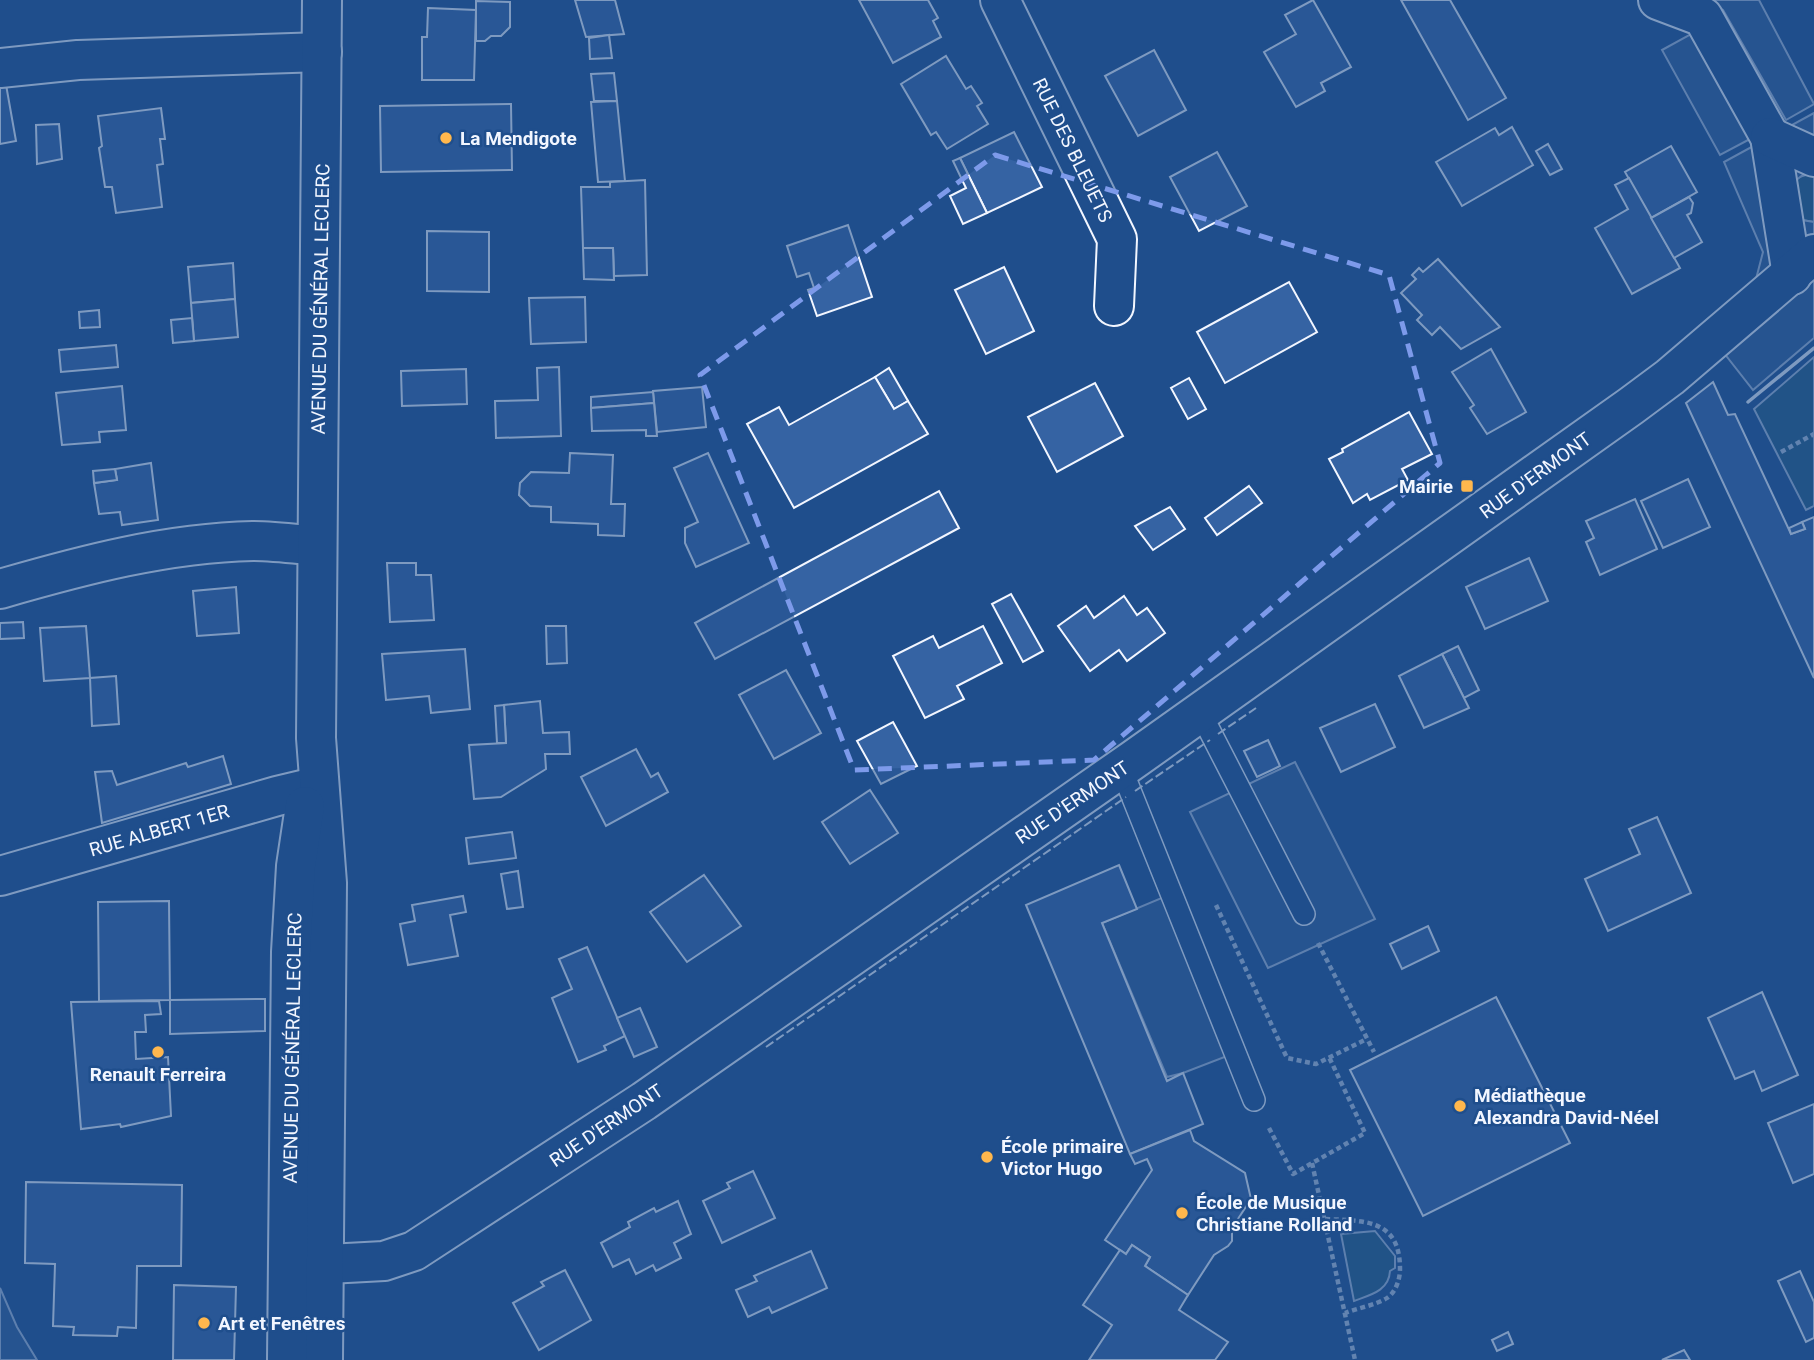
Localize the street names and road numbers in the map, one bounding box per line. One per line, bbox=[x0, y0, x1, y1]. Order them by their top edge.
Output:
street label: RUE DES BLEUETS bbox=[1028, 74, 1117, 226]
street label: AVENUE DU GÉNÉRAL LECLERC bbox=[307, 163, 334, 435]
street label: RUE D'ERMONT bbox=[1475, 427, 1595, 524]
street label: RUE D'ERMONT bbox=[1011, 756, 1133, 849]
street label: RUE ALBERT 1ER bbox=[86, 799, 232, 861]
street label: AVENUE DU GÉNÉRAL LECLERC bbox=[279, 912, 306, 1184]
street label: RUE D'ERMONT bbox=[545, 1079, 667, 1172]

